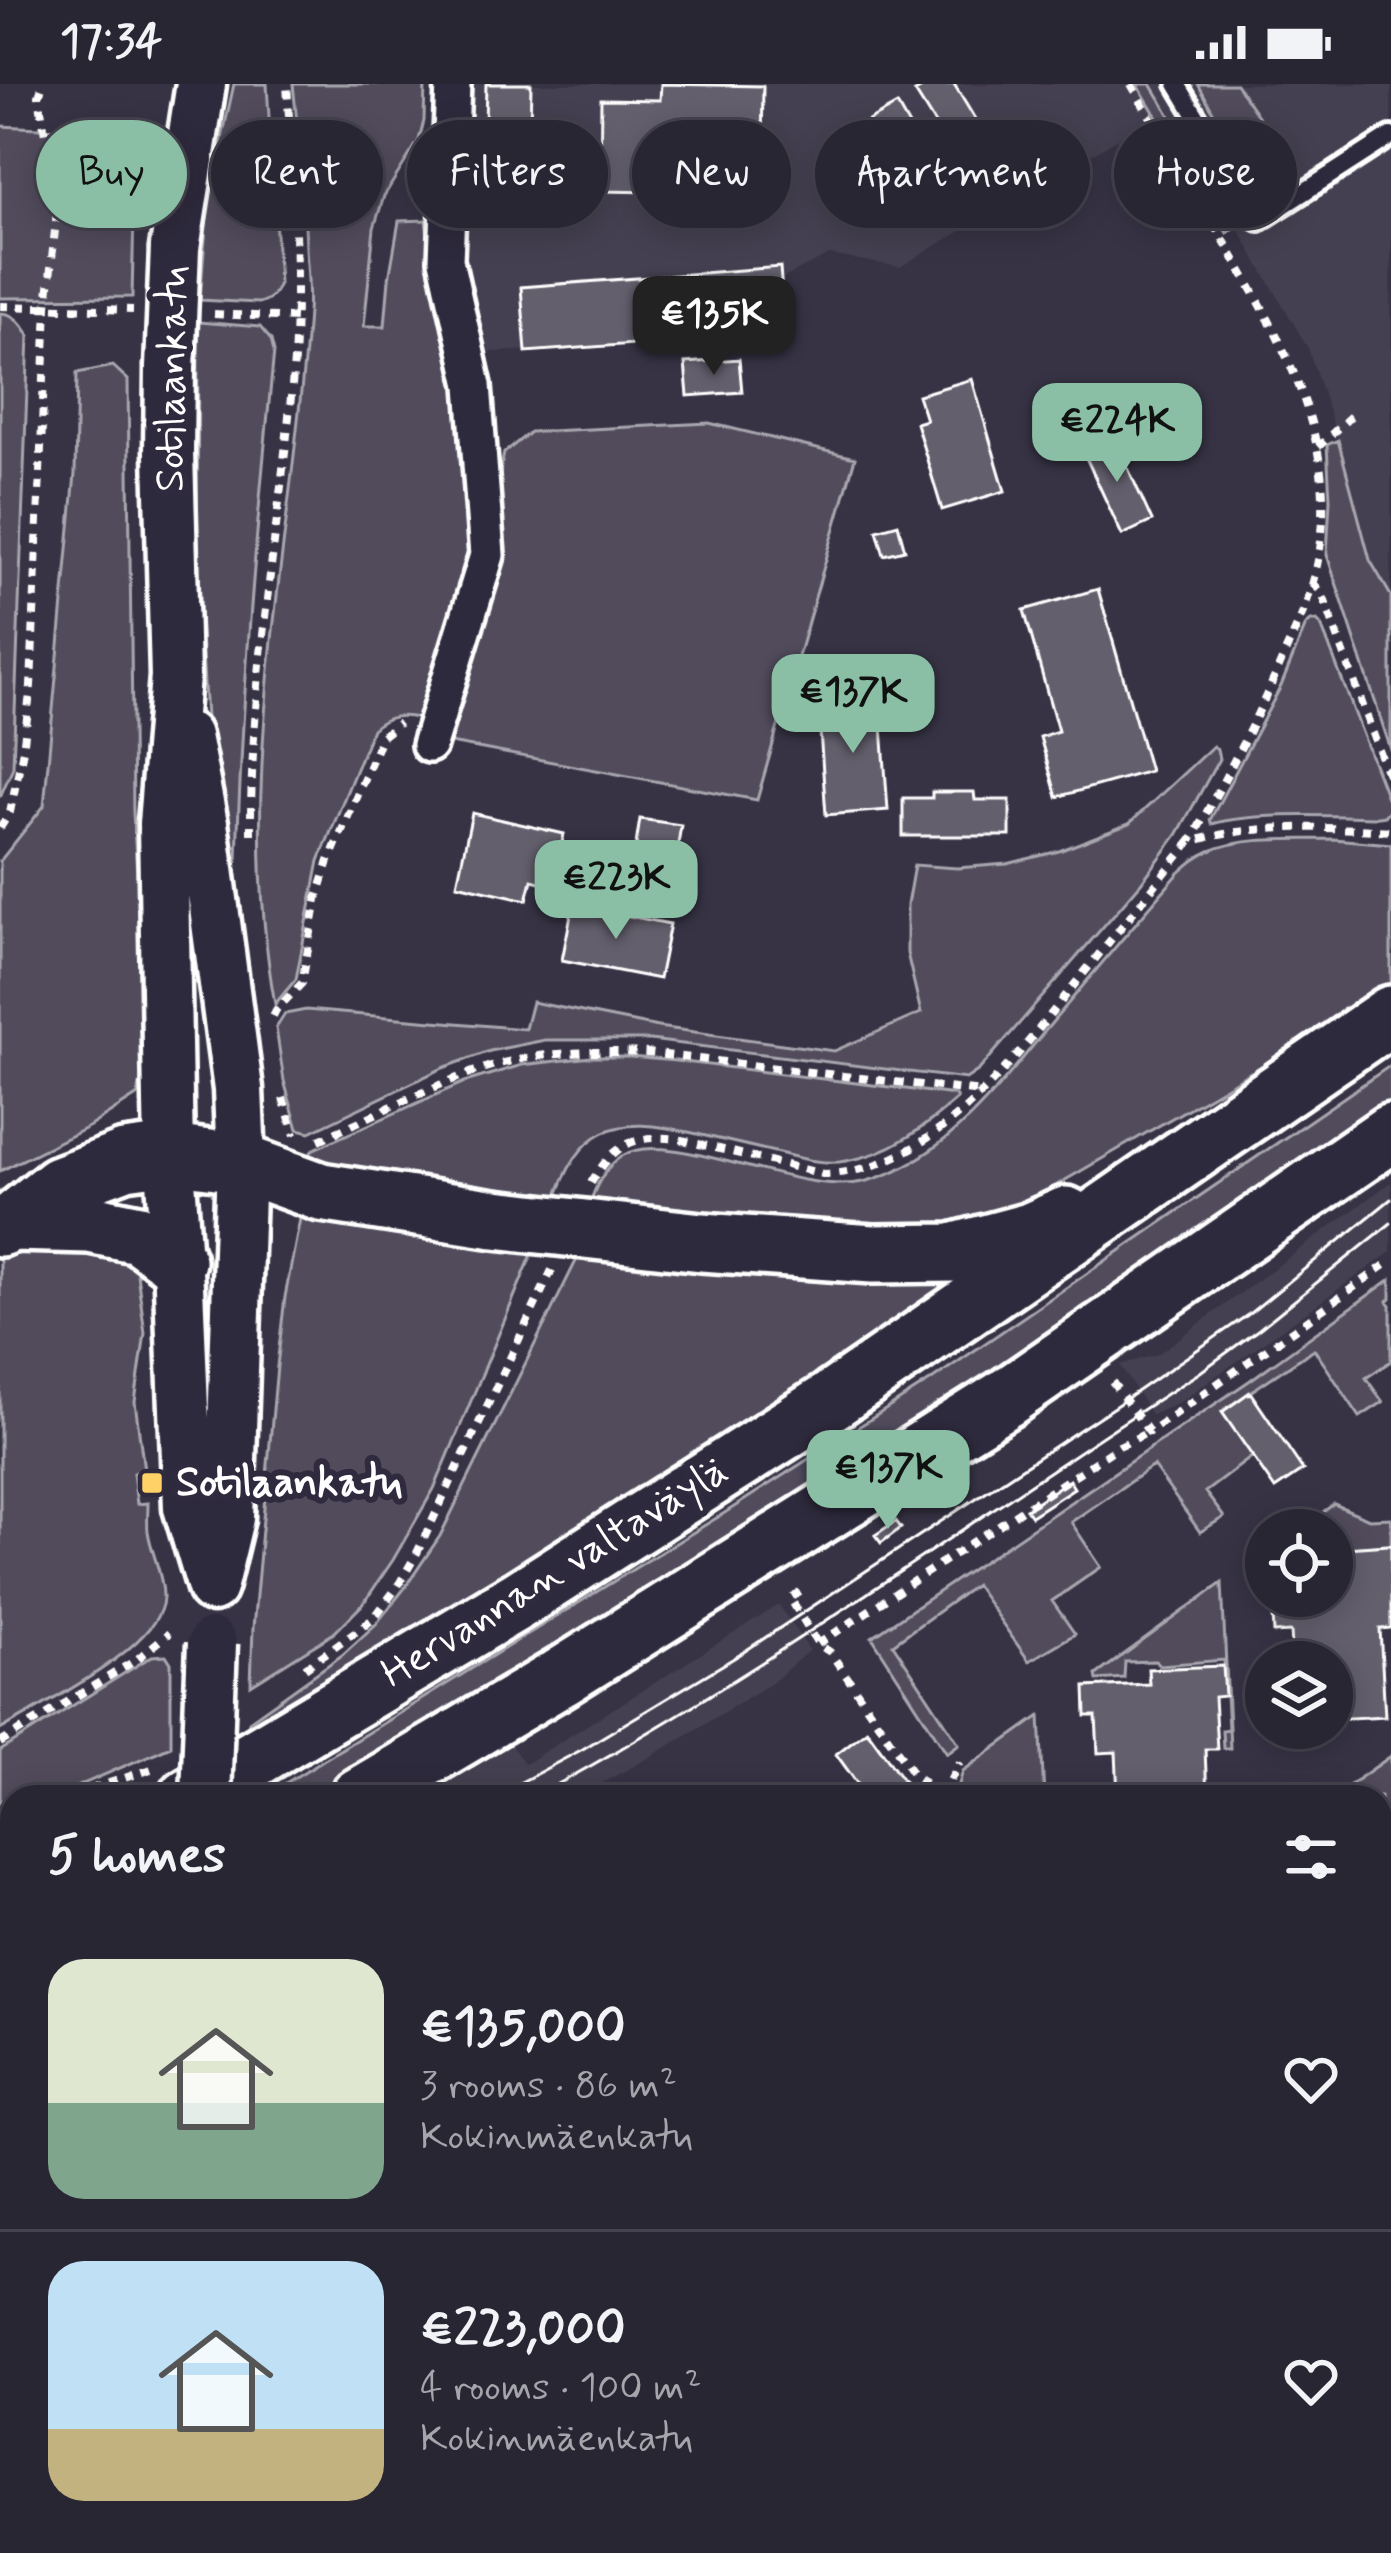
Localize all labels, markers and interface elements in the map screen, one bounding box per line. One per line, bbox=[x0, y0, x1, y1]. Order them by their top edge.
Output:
text: 17:34 bbox=[60, 13, 162, 72]
chip: Buy bbox=[36, 120, 187, 228]
chip: Rent bbox=[211, 120, 383, 228]
chip: Filters bbox=[407, 120, 608, 228]
chip: New bbox=[632, 120, 791, 228]
chip: Apartment bbox=[815, 120, 1090, 228]
chip: House bbox=[1114, 120, 1297, 228]
street label: Sotilaankatu bbox=[144, 265, 202, 493]
pin: €135K bbox=[630, 276, 798, 378]
text: €135K bbox=[660, 289, 768, 340]
pin: €224K bbox=[1033, 383, 1201, 485]
text: €224K bbox=[1059, 396, 1175, 447]
pin: €137K bbox=[769, 654, 937, 756]
text: €137K bbox=[799, 667, 907, 718]
pin: €223K bbox=[532, 840, 700, 942]
text: €223K bbox=[562, 853, 670, 904]
pin: €137K bbox=[804, 1430, 972, 1532]
text: €137K bbox=[834, 1443, 942, 1494]
street label: Hervannan valtaväylä bbox=[371, 1444, 739, 1702]
place label: Sotilaankatu bbox=[176, 1456, 403, 1511]
marker: Sotilaankatu bbox=[139, 1470, 165, 1496]
map controls bbox=[1245, 1509, 1353, 1749]
button: locate bbox=[1245, 1509, 1353, 1617]
button: layers bbox=[1245, 1641, 1353, 1749]
text: 5 homes bbox=[48, 1824, 226, 1890]
icon: filters bbox=[1278, 1824, 1344, 1890]
text: €135,000 bbox=[420, 1995, 626, 2061]
icon: home bbox=[144, 2007, 288, 2151]
icon: heart bbox=[1278, 2046, 1344, 2112]
text: 3 rooms · 86 m² bbox=[420, 2061, 677, 2112]
text: Kokinmäenkatu bbox=[420, 2112, 693, 2163]
text: €223,000 bbox=[420, 2297, 626, 2363]
icon: home bbox=[144, 2309, 288, 2453]
icon: heart bbox=[1278, 2348, 1344, 2414]
text: 4 rooms · 100 m² bbox=[420, 2363, 702, 2414]
text: Kokinmäenkatu bbox=[420, 2414, 693, 2465]

